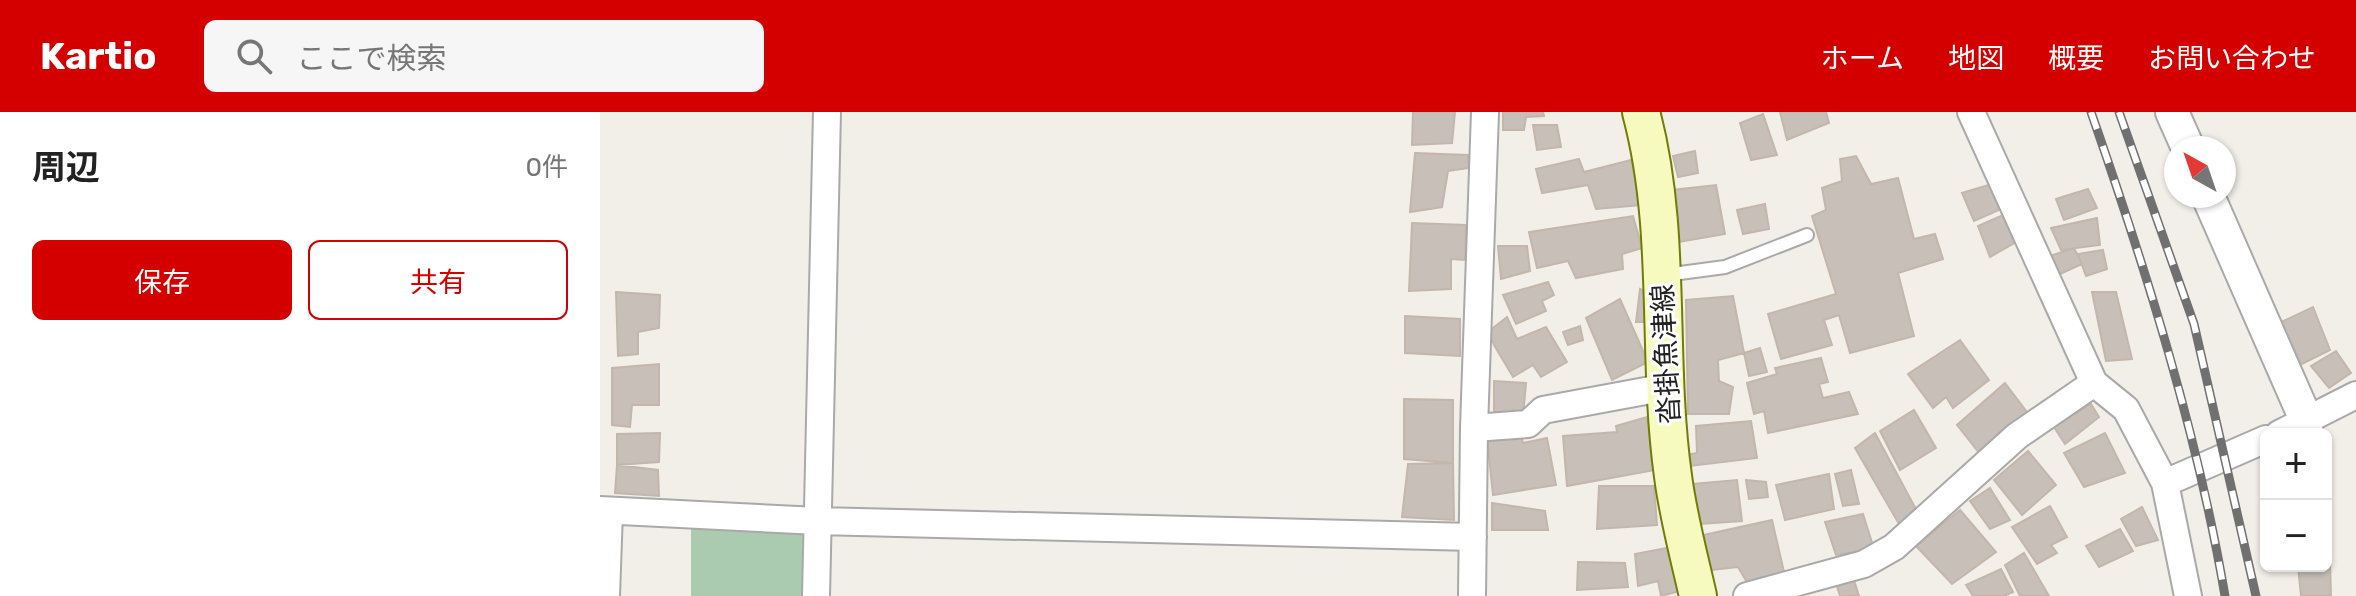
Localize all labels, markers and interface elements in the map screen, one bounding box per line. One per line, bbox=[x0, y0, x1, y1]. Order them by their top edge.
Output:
search box bbox=[204, 20, 764, 92]
text: Kartio bbox=[40, 33, 156, 79]
icon: search bbox=[232, 34, 276, 78]
text: ここで検索 bbox=[296, 41, 446, 77]
text: ホーム bbox=[1821, 42, 1904, 75]
text: 地図 bbox=[1948, 42, 2004, 75]
text: 概要 bbox=[2048, 42, 2104, 75]
text: お問い合わせ bbox=[2148, 42, 2316, 75]
north arrow bbox=[2164, 136, 2236, 208]
text: 周辺 bbox=[32, 147, 100, 188]
text: 0件 bbox=[525, 152, 568, 183]
button: 保存 bbox=[32, 240, 292, 320]
button: 共有 bbox=[308, 240, 568, 320]
street label: 沓掛魚津線 bbox=[1646, 283, 1686, 425]
map controls bbox=[2260, 428, 2332, 572]
button: + bbox=[2260, 428, 2332, 500]
button: − bbox=[2260, 500, 2332, 572]

